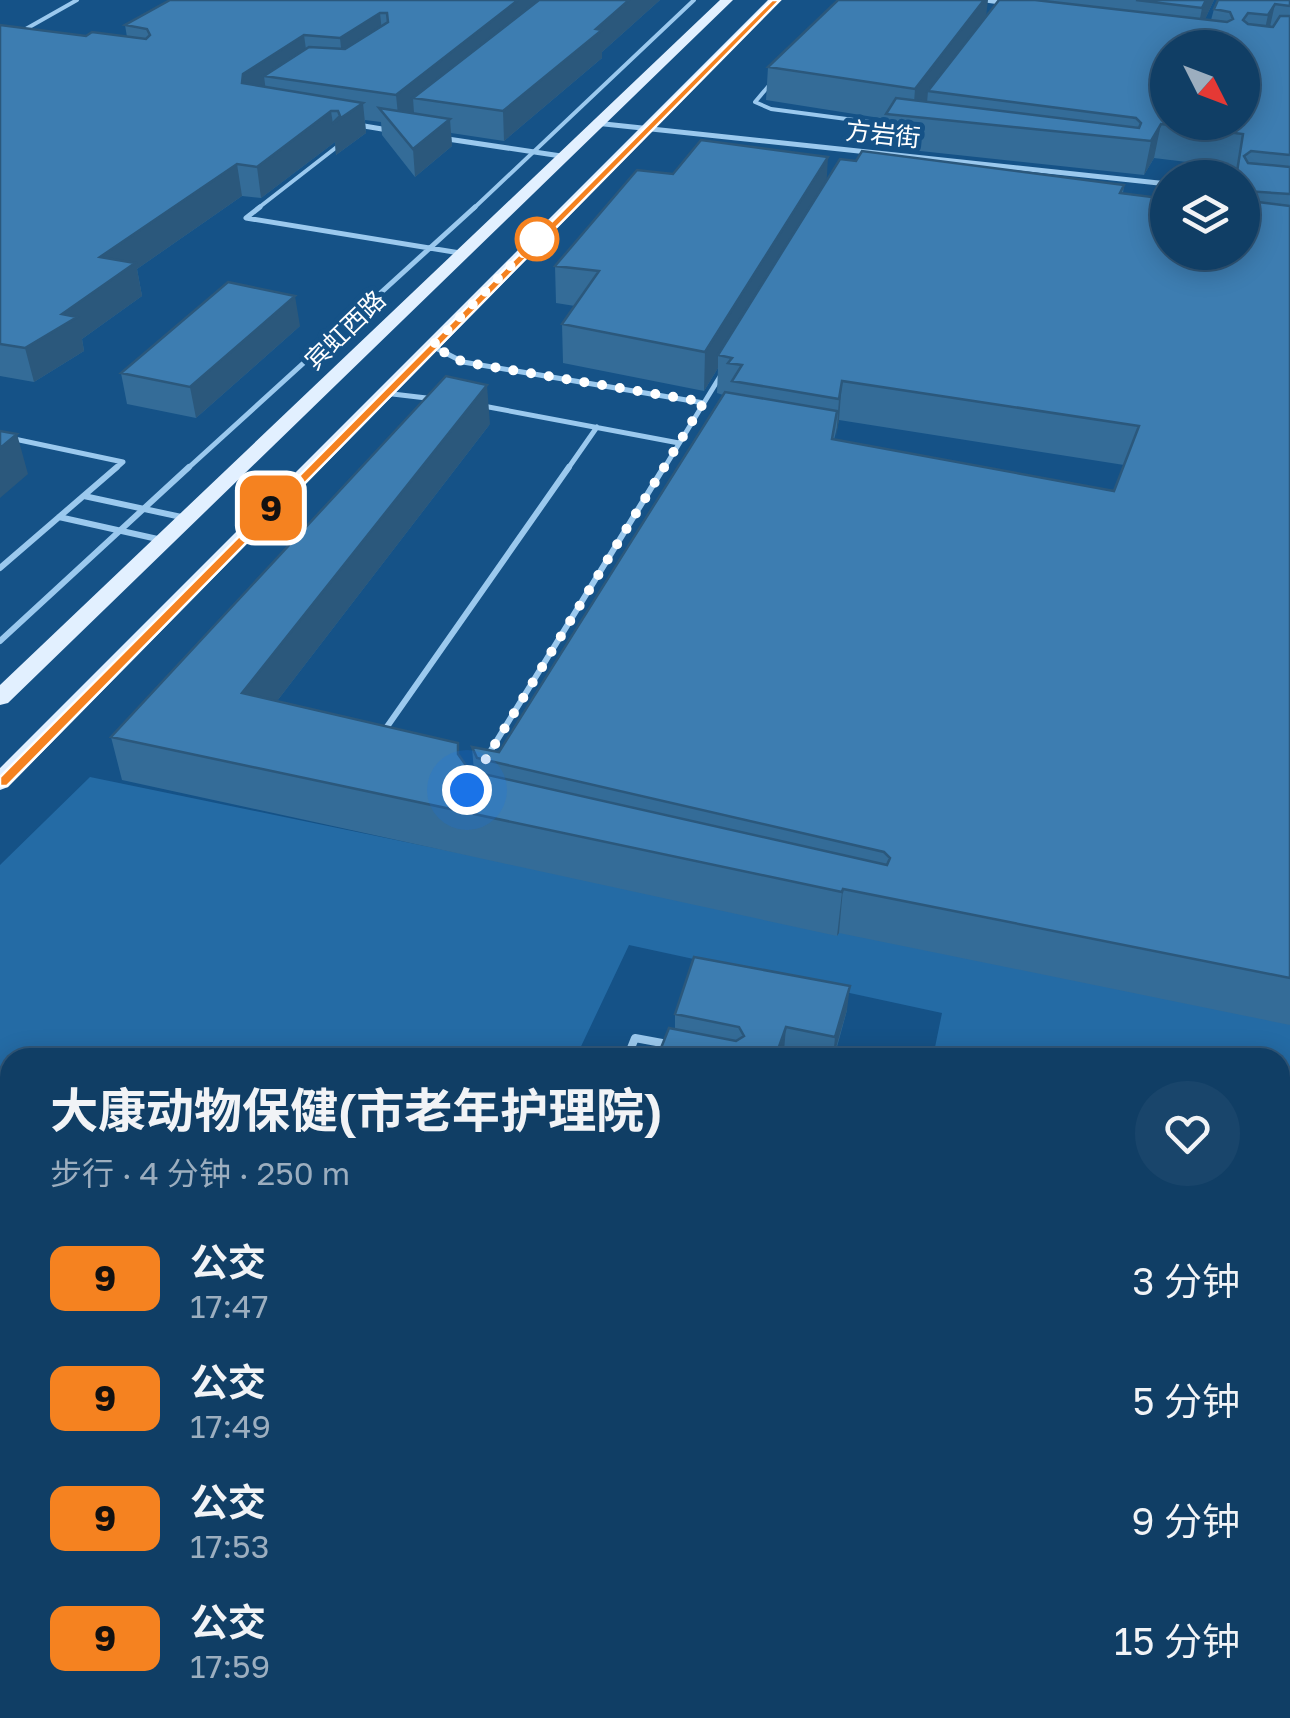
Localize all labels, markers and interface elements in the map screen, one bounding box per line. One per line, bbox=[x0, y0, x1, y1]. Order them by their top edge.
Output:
north arrow bbox=[1150, 30, 1260, 140]
map controls bbox=[1150, 30, 1260, 270]
street label: 方岩街 bbox=[844, 114, 922, 153]
button: layers bbox=[1150, 160, 1260, 270]
unlabelled marker bbox=[516, 218, 558, 260]
street label: 宾虹西路 bbox=[298, 284, 391, 376]
line badge: 9 bbox=[238, 476, 304, 540]
text: 9 bbox=[260, 487, 282, 529]
your location bbox=[442, 765, 492, 815]
text: 大康动物保健(市老年护理院) bbox=[50, 1081, 662, 1139]
button: heart bbox=[1135, 1081, 1240, 1186]
text: 步行 · 4 分钟 · 250 m bbox=[50, 1154, 350, 1192]
text: 公交 bbox=[190, 1239, 266, 1284]
text: 9 bbox=[94, 1257, 116, 1299]
text: 3 分钟 bbox=[1132, 1258, 1240, 1303]
text: 17:47 bbox=[190, 1287, 269, 1325]
text: 公交 bbox=[190, 1359, 266, 1404]
text: 9 bbox=[94, 1377, 116, 1419]
text: 5 分钟 bbox=[1132, 1378, 1240, 1423]
text: 17:49 bbox=[190, 1407, 271, 1445]
text: 公交 bbox=[190, 1479, 266, 1524]
text: 9 bbox=[94, 1497, 116, 1539]
text: 9 分钟 bbox=[1132, 1498, 1240, 1543]
text: 17:53 bbox=[190, 1527, 269, 1565]
text: 公交 bbox=[190, 1599, 266, 1644]
text: 9 bbox=[94, 1617, 116, 1659]
text: 15 分钟 bbox=[1114, 1618, 1240, 1663]
text: 17:59 bbox=[190, 1647, 270, 1685]

